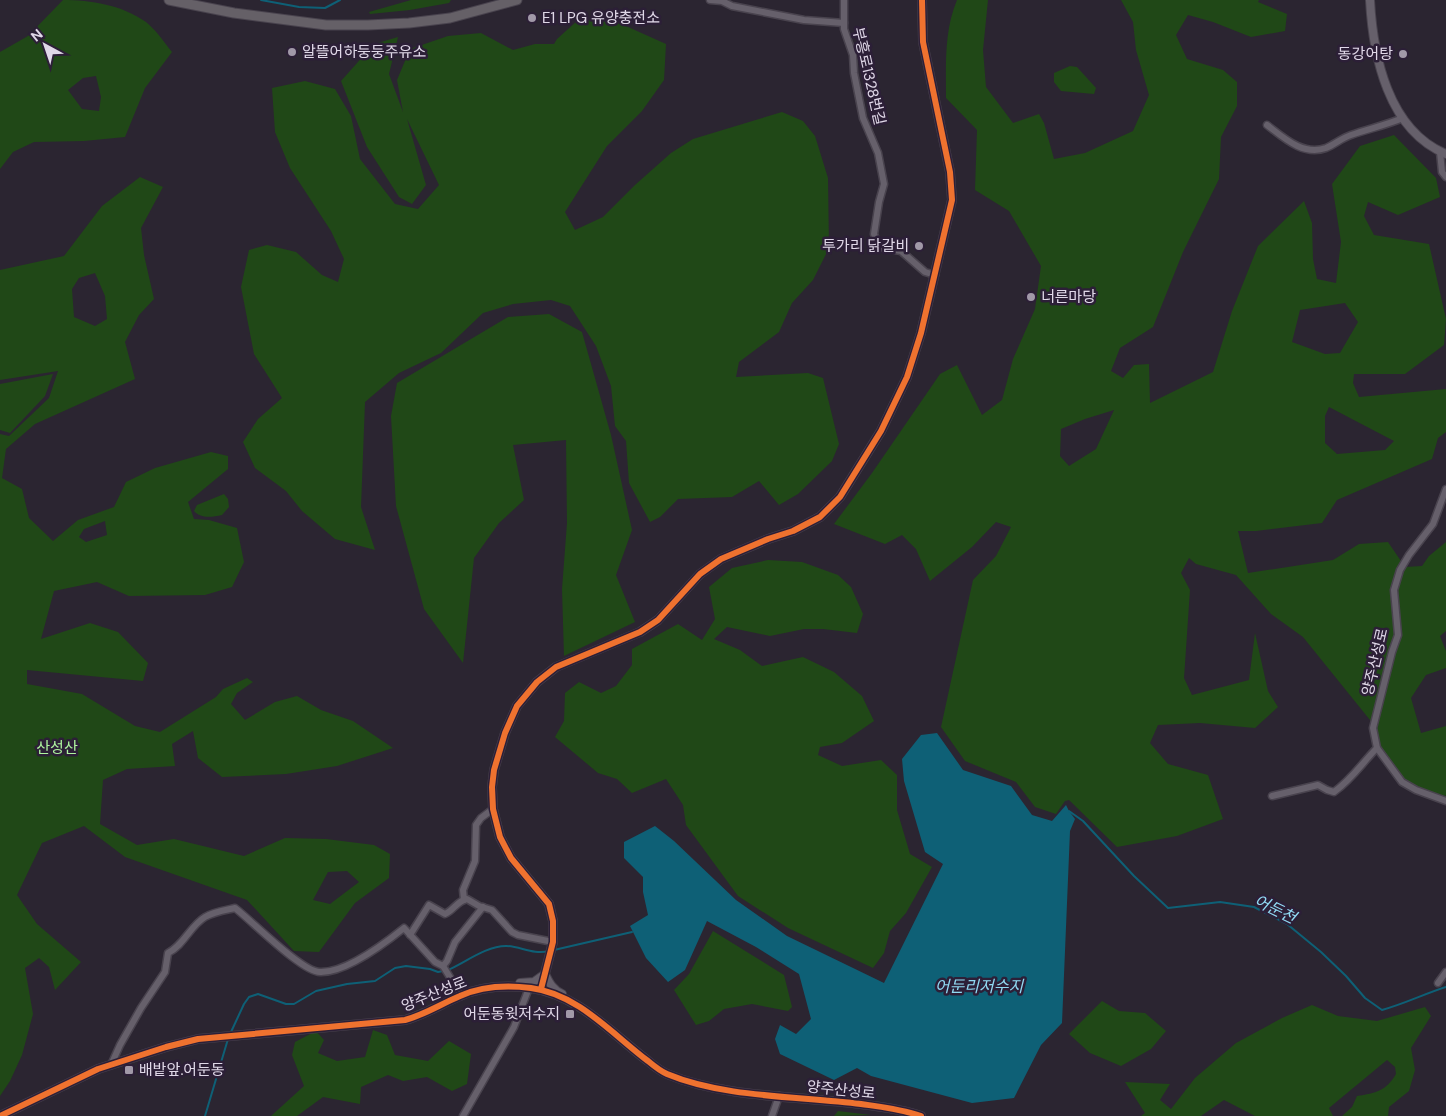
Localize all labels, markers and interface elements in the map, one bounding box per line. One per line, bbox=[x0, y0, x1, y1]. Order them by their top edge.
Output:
place label: E1 LPG 유양충전소 bbox=[542, 8, 660, 28]
marker: E1 LPG 유양충전소 bbox=[526, 12, 538, 24]
north arrow bbox=[20, 20, 70, 70]
text: N bbox=[27, 25, 46, 45]
street label: 부흥로1328번길 bbox=[848, 25, 890, 127]
place label: 알뜰어하둥둥주유소 bbox=[302, 42, 426, 62]
place label: 동강어탕 bbox=[1338, 44, 1393, 64]
marker: 알뜰어하둥둥주유소 bbox=[286, 46, 298, 58]
marker: 동강어탕 bbox=[1397, 48, 1409, 60]
place label: 투가리 닭갈비 bbox=[822, 236, 909, 256]
marker: 투가리 닭갈비 bbox=[913, 240, 925, 252]
place label: 너른마당 bbox=[1041, 287, 1096, 307]
marker: 너른마당 bbox=[1025, 291, 1037, 303]
street label: 양주산성로 bbox=[1357, 626, 1393, 698]
park label: 산성산 bbox=[36, 738, 78, 758]
water label: 어둔천 bbox=[1251, 890, 1301, 929]
street label: 양주산성로 bbox=[398, 972, 470, 1016]
water label: 어둔리저수지 bbox=[935, 976, 1024, 997]
place label: 어둔동윗저수지 bbox=[463, 1004, 560, 1024]
marker: 어둔동윗저수지 bbox=[564, 1008, 576, 1020]
place label: 배밭앞.어둔동 bbox=[139, 1060, 225, 1080]
marker: 배밭앞.어둔동 bbox=[123, 1064, 135, 1076]
street label: 양주산성로 bbox=[806, 1076, 876, 1104]

